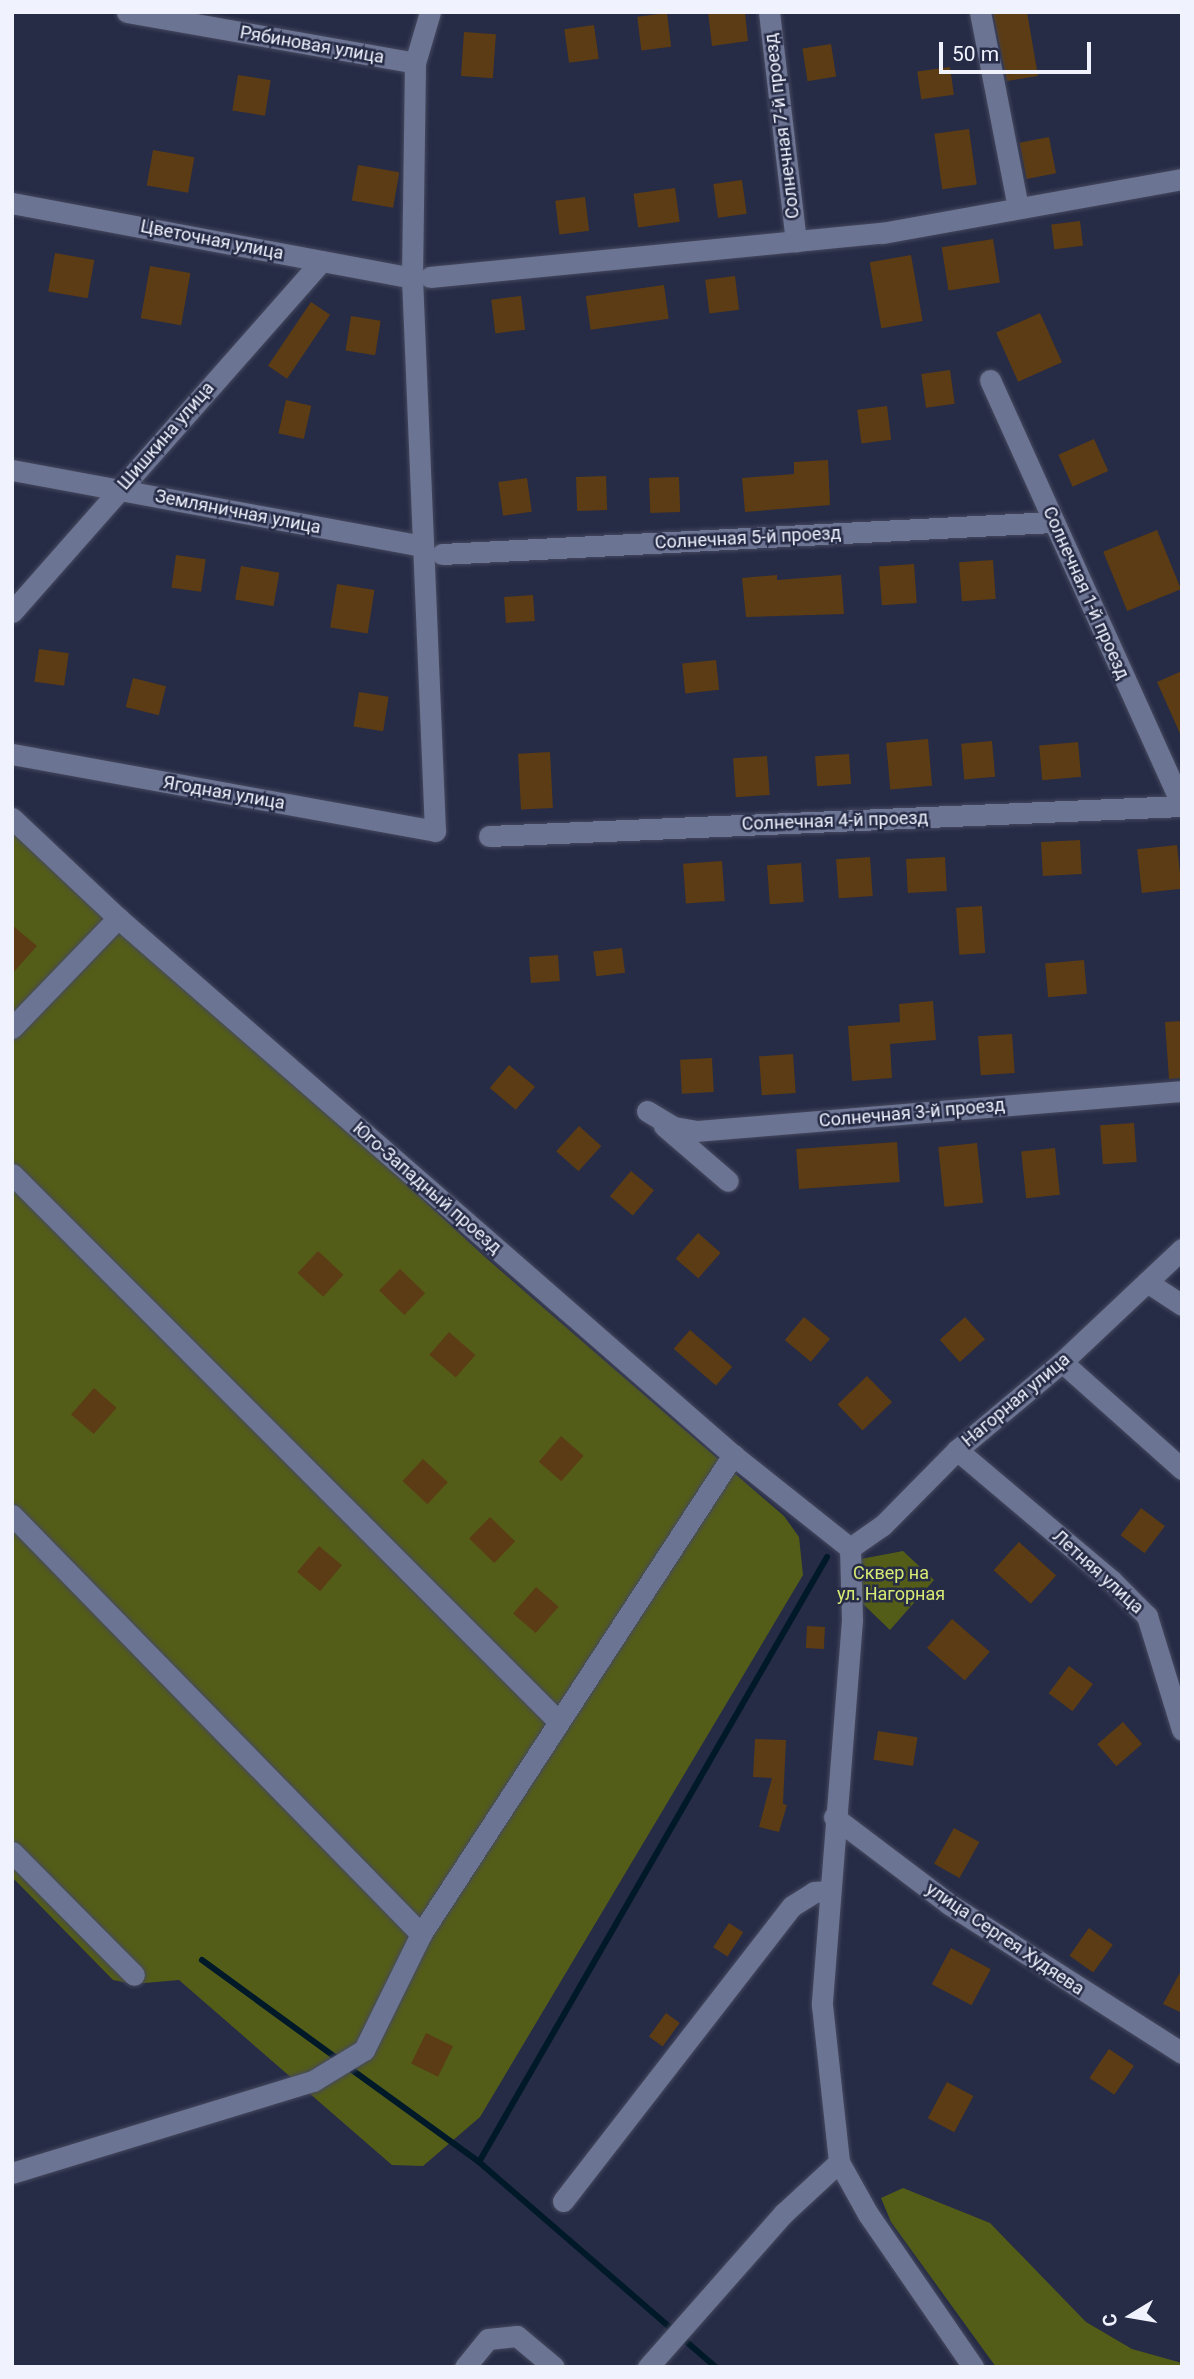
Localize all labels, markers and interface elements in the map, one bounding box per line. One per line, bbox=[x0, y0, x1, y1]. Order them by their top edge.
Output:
street label: Рябиновая улица bbox=[238, 22, 386, 68]
scale bar bbox=[942, 28, 1094, 72]
street label: Солнечная 7-й проезд bbox=[760, 32, 804, 220]
text: 50 m bbox=[952, 42, 999, 66]
street label: Цветочная улица bbox=[139, 216, 285, 264]
street label: Шишкина улица bbox=[113, 378, 219, 494]
street label: Земляничная улица bbox=[153, 485, 323, 539]
street label: Солнечная 1-й проезд bbox=[1038, 503, 1134, 683]
street label: Солнечная 5-й проезд bbox=[654, 522, 842, 554]
street label: Ягодная улица bbox=[161, 772, 287, 814]
street label: Солнечная 4-й проезд bbox=[741, 807, 929, 835]
street label: Солнечная 3-й проезд bbox=[818, 1094, 1006, 1132]
street label: Юго-Западный проезд bbox=[348, 1118, 506, 1258]
street label: Нагорная улица bbox=[958, 1349, 1074, 1451]
street label: Летняя улица bbox=[1048, 1526, 1148, 1618]
park label: Сквер на ул. Нагорная bbox=[837, 1563, 945, 1606]
street label: улица Сергея Худяева bbox=[922, 1878, 1088, 2000]
north arrow bbox=[1096, 2281, 1166, 2351]
text: С bbox=[1097, 2312, 1122, 2328]

